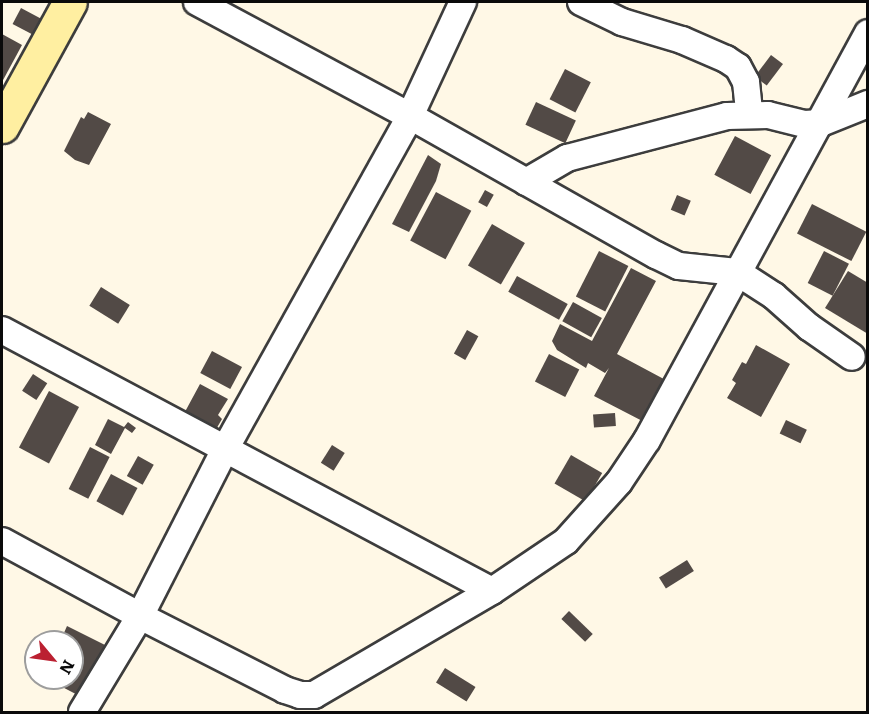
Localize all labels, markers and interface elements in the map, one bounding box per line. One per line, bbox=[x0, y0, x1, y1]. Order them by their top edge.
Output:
north arrow bbox=[24, 630, 84, 690]
text: N bbox=[54, 656, 82, 679]

